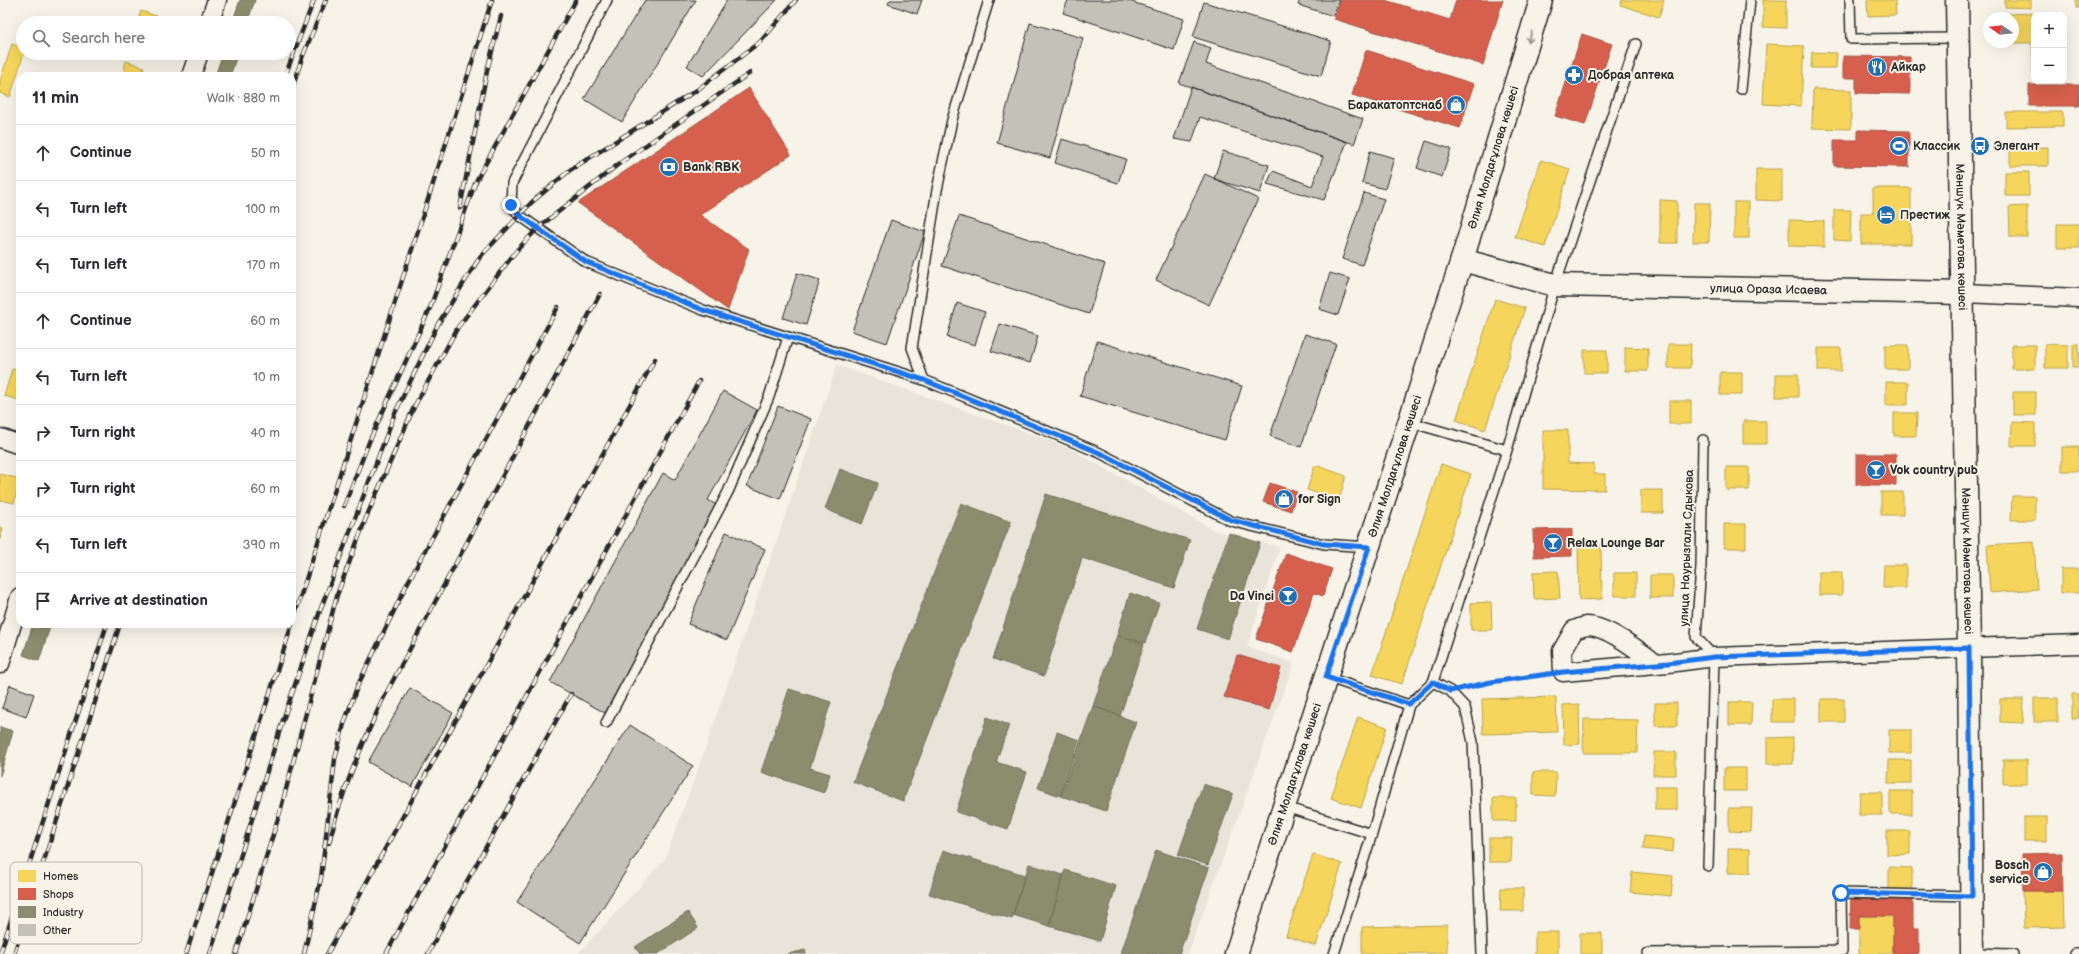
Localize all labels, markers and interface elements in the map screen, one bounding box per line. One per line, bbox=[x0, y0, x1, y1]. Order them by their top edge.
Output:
north arrow bbox=[1983, 12, 2019, 48]
map controls bbox=[2031, 12, 2067, 84]
button: + bbox=[2031, 12, 2067, 48]
search box bbox=[16, 16, 296, 60]
icon: search bbox=[30, 27, 52, 49]
text: Search here bbox=[62, 29, 145, 48]
one-way arrow bbox=[1526, 31, 1533, 44]
button: − bbox=[2031, 48, 2067, 84]
restaurant icon: Айкар bbox=[1866, 56, 1888, 78]
place label: Айкар bbox=[1890, 60, 1926, 75]
pharmacy icon: Добрая аптека bbox=[1563, 64, 1585, 86]
place label: Добрая аптека bbox=[1588, 68, 1675, 83]
street label: Әлия Молдағұлова көшесі bbox=[1464, 84, 1522, 231]
text: 11 min bbox=[32, 88, 79, 108]
text: Walk · 880 m bbox=[207, 90, 280, 106]
shop icon: Баракатоптснаб bbox=[1445, 94, 1467, 116]
place label: Баракатоптснаб bbox=[1347, 98, 1442, 113]
sports icon: Классик bbox=[1888, 135, 1910, 157]
bus stop icon: Элегант bbox=[1969, 135, 1991, 157]
place label: Классик bbox=[1913, 139, 1961, 154]
place label: Элегант bbox=[1994, 139, 2040, 154]
icon: ahead bbox=[32, 142, 54, 164]
text: Continue bbox=[70, 143, 132, 162]
text: 50 m bbox=[251, 145, 280, 161]
bank icon: Bank RBK bbox=[658, 156, 680, 178]
place label: Bank RBK bbox=[683, 160, 739, 175]
street label: Мәншүк Мәметова көшесі bbox=[1953, 163, 1970, 311]
route end bbox=[502, 196, 520, 214]
icon: left bbox=[32, 198, 54, 220]
text: Turn left bbox=[70, 199, 127, 218]
text: 100 m bbox=[245, 201, 280, 217]
hotel icon: Престиж bbox=[1875, 204, 1897, 226]
place label: Престиж bbox=[1900, 208, 1950, 223]
icon: left bbox=[32, 254, 54, 276]
text: Turn left bbox=[70, 255, 127, 274]
text: 170 m bbox=[247, 257, 280, 273]
street label: улица Ораза Исаева bbox=[1710, 281, 1827, 298]
icon: ahead bbox=[32, 310, 54, 332]
text: Continue bbox=[70, 311, 132, 330]
text: 60 m bbox=[250, 313, 280, 329]
icon: left bbox=[32, 366, 54, 388]
text: Turn left bbox=[70, 367, 127, 386]
text: 10 m bbox=[253, 369, 280, 385]
street label: Әлия Молдағұлова көшесі bbox=[1365, 393, 1425, 539]
icon: right bbox=[32, 422, 54, 444]
text: Turn right bbox=[70, 423, 135, 442]
text: 40 m bbox=[250, 425, 280, 441]
bar icon: Vok country pub bbox=[1865, 459, 1887, 481]
place label: Vok country pub bbox=[1890, 463, 1978, 478]
street label: улица Наурызгали Сдыкова bbox=[1677, 469, 1697, 627]
icon: right bbox=[32, 478, 54, 500]
text: Turn right bbox=[70, 479, 135, 498]
text: 60 m bbox=[250, 481, 280, 497]
street label: Мәншүк Мәметова көшесі bbox=[1959, 487, 1976, 635]
shop icon: for Sign bbox=[1273, 488, 1295, 510]
place label: for Sign bbox=[1298, 492, 1341, 507]
bar icon: Relax Lounge Bar bbox=[1542, 532, 1564, 554]
icon: left bbox=[32, 534, 54, 556]
text: Turn left bbox=[70, 535, 127, 554]
place label: Relax Lounge Bar bbox=[1567, 536, 1665, 551]
text: 390 m bbox=[243, 537, 280, 553]
bar icon: Da Vinci bbox=[1277, 585, 1299, 607]
place label: Da Vinci bbox=[1230, 589, 1274, 604]
icon: arrive bbox=[32, 590, 54, 612]
text: Arrive at destination bbox=[70, 591, 208, 610]
street label: Әлия Молдағұлова көшесі bbox=[1264, 701, 1325, 847]
place label: Bosch service bbox=[1989, 858, 2029, 887]
shop icon: Bosch service bbox=[2032, 861, 2054, 883]
legend bbox=[10, 862, 142, 944]
text: Homes bbox=[43, 870, 79, 883]
route start bbox=[1832, 884, 1850, 902]
text: Shops bbox=[43, 888, 74, 901]
text: Industry bbox=[43, 906, 83, 919]
text: Other bbox=[43, 924, 72, 937]

